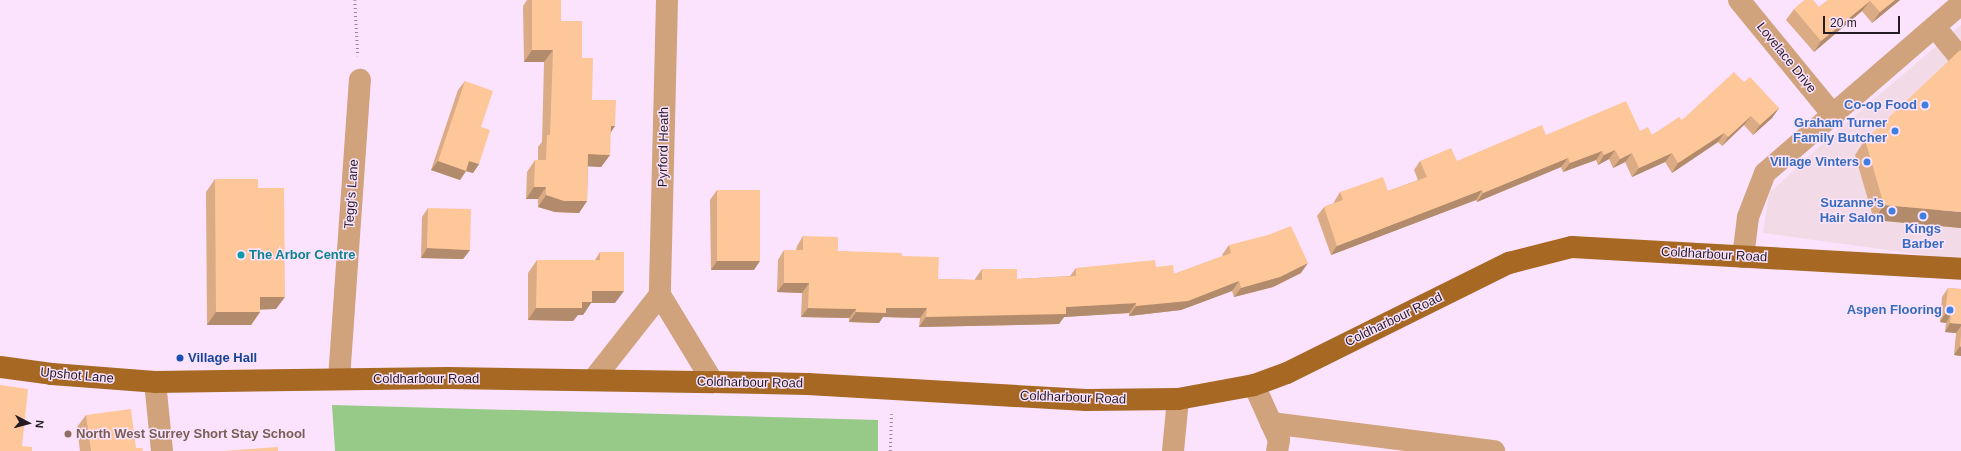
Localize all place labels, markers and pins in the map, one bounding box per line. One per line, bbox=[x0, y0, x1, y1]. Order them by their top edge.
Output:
place label: Co-op Food bbox=[1844, 97, 1917, 113]
marker: Co-op Food bbox=[1920, 100, 1930, 110]
place label: Graham Turner Family Butcher bbox=[1793, 116, 1887, 147]
marker: Graham Turner Family Butcher bbox=[1890, 126, 1900, 136]
place label: Village Vinters bbox=[1770, 154, 1859, 170]
marker: Village Vinters bbox=[1862, 157, 1872, 167]
place label: Suzanne's Hair Salon bbox=[1820, 196, 1884, 227]
marker: Suzanne's Hair Salon bbox=[1887, 206, 1897, 216]
marker: Kings Barber bbox=[1918, 211, 1928, 221]
place label: Kings Barber bbox=[1902, 222, 1944, 253]
place label: The Arbor Centre bbox=[249, 247, 356, 263]
marker: The Arbor Centre bbox=[236, 250, 246, 260]
place label: Aspen Flooring bbox=[1847, 302, 1942, 318]
marker: Aspen Flooring bbox=[1945, 305, 1955, 315]
place label: Village Hall bbox=[188, 350, 257, 366]
marker: Village Hall bbox=[175, 353, 185, 363]
place label: North West Surrey Short Stay School bbox=[76, 426, 305, 442]
marker: North West Surrey Short Stay School bbox=[63, 429, 73, 439]

